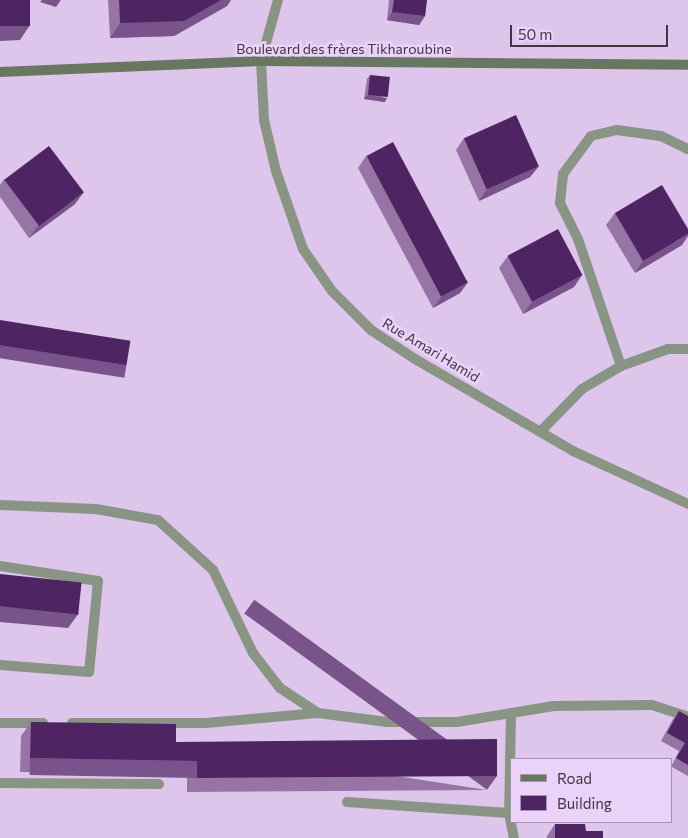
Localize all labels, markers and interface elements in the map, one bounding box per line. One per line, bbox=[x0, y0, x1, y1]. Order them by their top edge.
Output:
scale bar bbox=[513, 15, 670, 47]
text: 50 m bbox=[518, 25, 552, 43]
street label: Boulevard des frères Tikharoubine bbox=[236, 41, 452, 57]
street label: Rue Amari Hamid bbox=[380, 314, 482, 386]
legend bbox=[510, 758, 673, 823]
text: Road bbox=[557, 769, 592, 787]
text: Building bbox=[557, 794, 612, 812]

